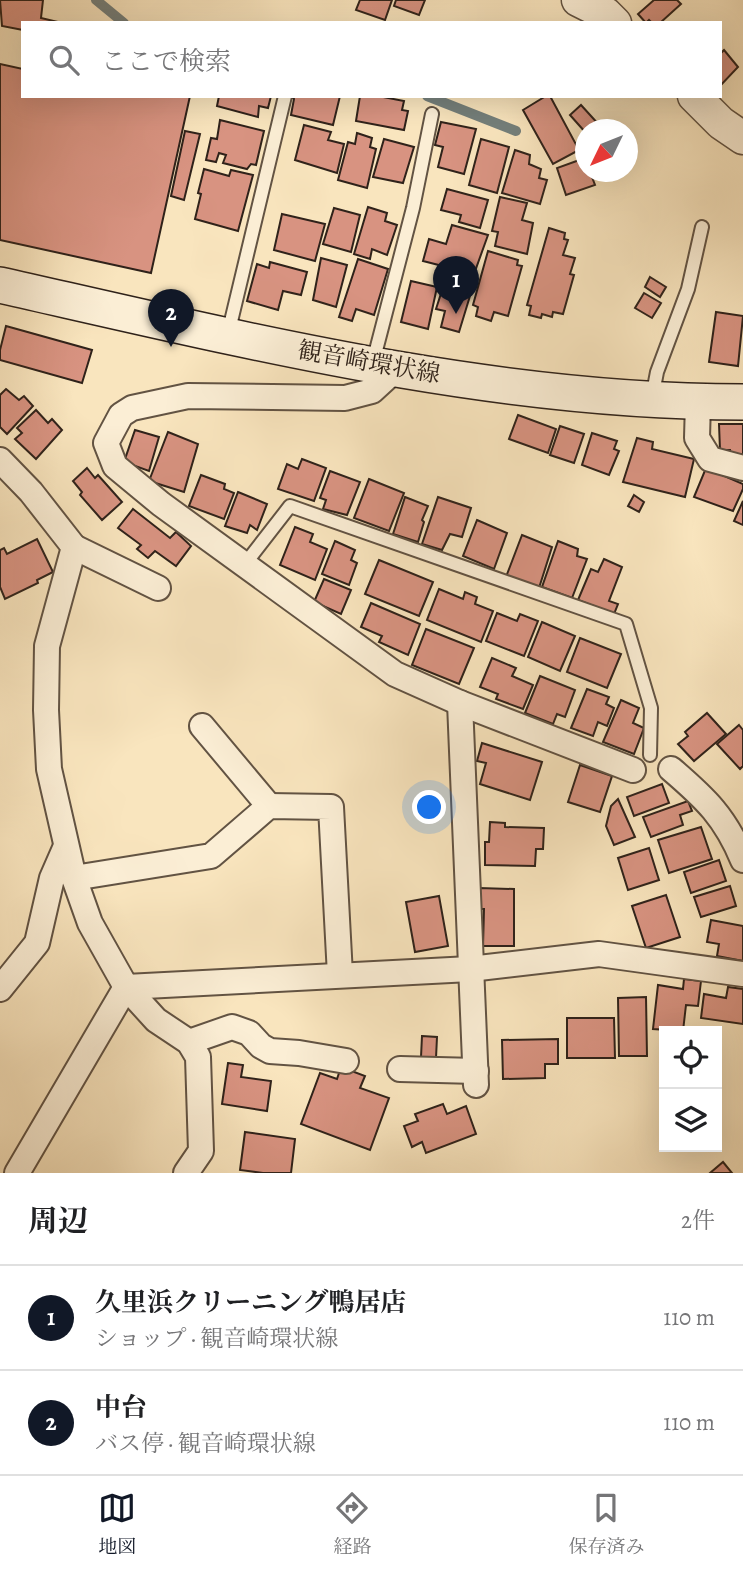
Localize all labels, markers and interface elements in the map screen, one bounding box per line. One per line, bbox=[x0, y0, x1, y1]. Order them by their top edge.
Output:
search box bbox=[21, 21, 722, 98]
icon: search bbox=[45, 41, 83, 79]
text: ここで検索 bbox=[101, 44, 231, 79]
north arrow bbox=[575, 119, 638, 182]
pin: 1 bbox=[433, 256, 479, 314]
pin: 2 bbox=[148, 289, 194, 347]
street label: 観音崎環状線 bbox=[295, 334, 443, 390]
your location bbox=[412, 790, 446, 824]
map controls bbox=[659, 1026, 722, 1152]
button: locate bbox=[659, 1026, 722, 1089]
button: layers bbox=[659, 1089, 722, 1152]
text: 周辺 bbox=[28, 1201, 88, 1241]
text: 2件 bbox=[681, 1205, 715, 1236]
text: 久里浜クリーニング鴨居店 bbox=[95, 1285, 406, 1320]
text: 1 bbox=[47, 1302, 55, 1333]
text: 110 m bbox=[663, 1302, 715, 1333]
text: ショップ · 観音崎環状線 bbox=[95, 1323, 338, 1354]
text: 中台 bbox=[95, 1390, 147, 1425]
text: 2 bbox=[45, 1407, 57, 1438]
text: 110 m bbox=[663, 1407, 715, 1438]
text: バス停 · 観音崎環状線 bbox=[95, 1428, 316, 1459]
tab: 地図 bbox=[98, 1489, 137, 1560]
tab: 経路 bbox=[333, 1489, 372, 1560]
tab: 保存済み bbox=[568, 1489, 645, 1560]

